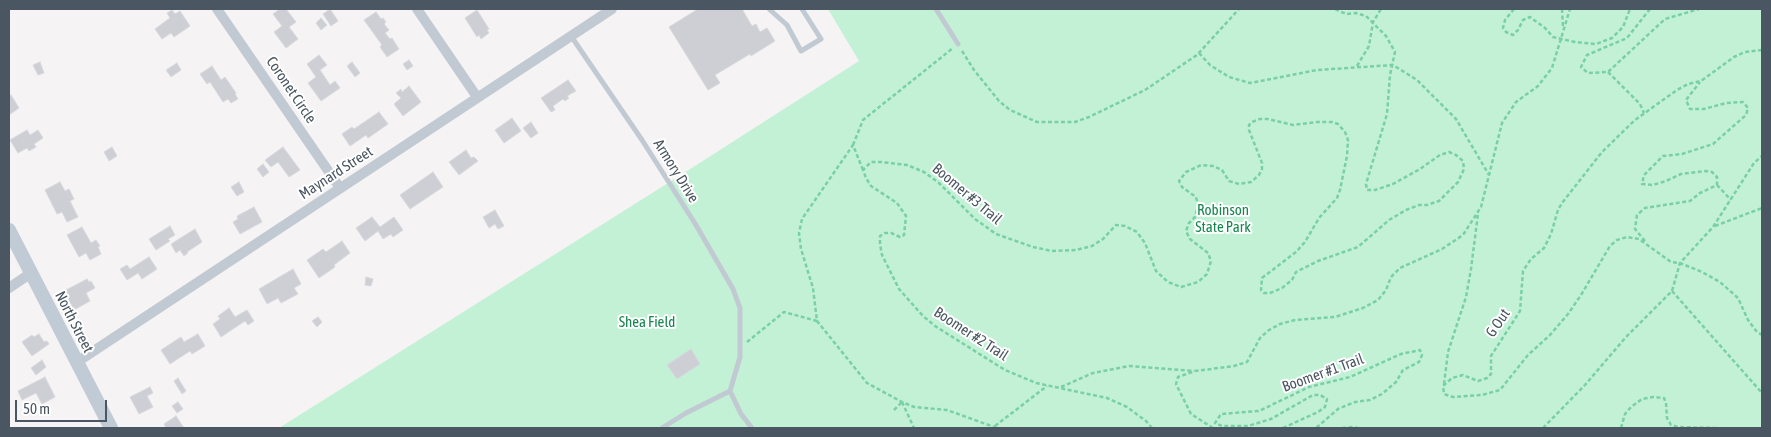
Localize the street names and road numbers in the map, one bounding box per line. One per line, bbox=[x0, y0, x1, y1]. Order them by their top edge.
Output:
street label: Coronet Circle bbox=[262, 53, 320, 127]
street label: Armory Drive bbox=[649, 136, 703, 206]
street label: Maynard Street bbox=[296, 143, 376, 203]
street label: Boomer #3 Trail bbox=[929, 160, 1005, 228]
street label: North Street bbox=[51, 288, 97, 356]
street label: Boomer #2 Trail bbox=[930, 303, 1012, 365]
street label: G Out bbox=[1482, 305, 1514, 341]
street label: Boomer #1 Trail bbox=[1280, 350, 1366, 396]

